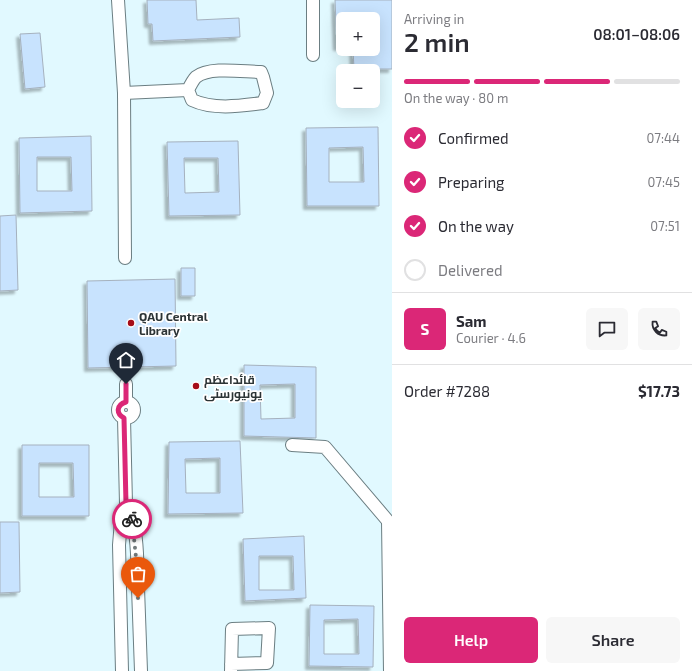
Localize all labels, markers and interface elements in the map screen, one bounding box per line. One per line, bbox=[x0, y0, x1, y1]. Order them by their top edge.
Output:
text: Arriving in bbox=[404, 11, 464, 27]
map controls bbox=[336, 12, 380, 108]
button: + bbox=[336, 12, 380, 56]
text: 08:01–08:06 bbox=[593, 25, 680, 43]
text: 2 min bbox=[404, 26, 470, 57]
button: − bbox=[336, 64, 380, 108]
text: On the way · 80 m bbox=[404, 90, 508, 106]
icon: check bbox=[404, 127, 426, 149]
text: Confirmed bbox=[438, 129, 509, 147]
text: 07:44 bbox=[646, 130, 680, 146]
icon: check bbox=[404, 171, 426, 193]
text: Preparing bbox=[438, 173, 504, 191]
text: 07:45 bbox=[647, 174, 680, 190]
icon: check bbox=[404, 215, 426, 237]
text: On the way bbox=[438, 217, 514, 235]
text: 07:51 bbox=[650, 218, 680, 234]
text: Delivered bbox=[438, 261, 503, 279]
button: chat bbox=[586, 308, 628, 350]
button: phone bbox=[638, 308, 680, 350]
place label: QAU Central Library bbox=[139, 309, 208, 338]
text: Sam bbox=[456, 312, 487, 330]
marker: QAU Central Library bbox=[126, 318, 136, 328]
text: S bbox=[421, 320, 429, 338]
text: Courier · 4.6 bbox=[456, 330, 526, 346]
pin bbox=[109, 343, 143, 384]
icon: home bbox=[115, 349, 137, 371]
place label: قائداعظم یونیورسٹی bbox=[204, 372, 263, 402]
marker: قائداعظم یونیورسٹی bbox=[191, 381, 201, 391]
text: Order #7288 bbox=[404, 382, 490, 400]
text: $17.73 bbox=[638, 382, 680, 400]
courier bbox=[112, 499, 152, 539]
icon: bike bbox=[121, 508, 143, 530]
pin bbox=[121, 557, 155, 598]
icon: bag bbox=[127, 563, 149, 585]
button: Help bbox=[404, 617, 538, 663]
button: Share bbox=[546, 617, 680, 663]

